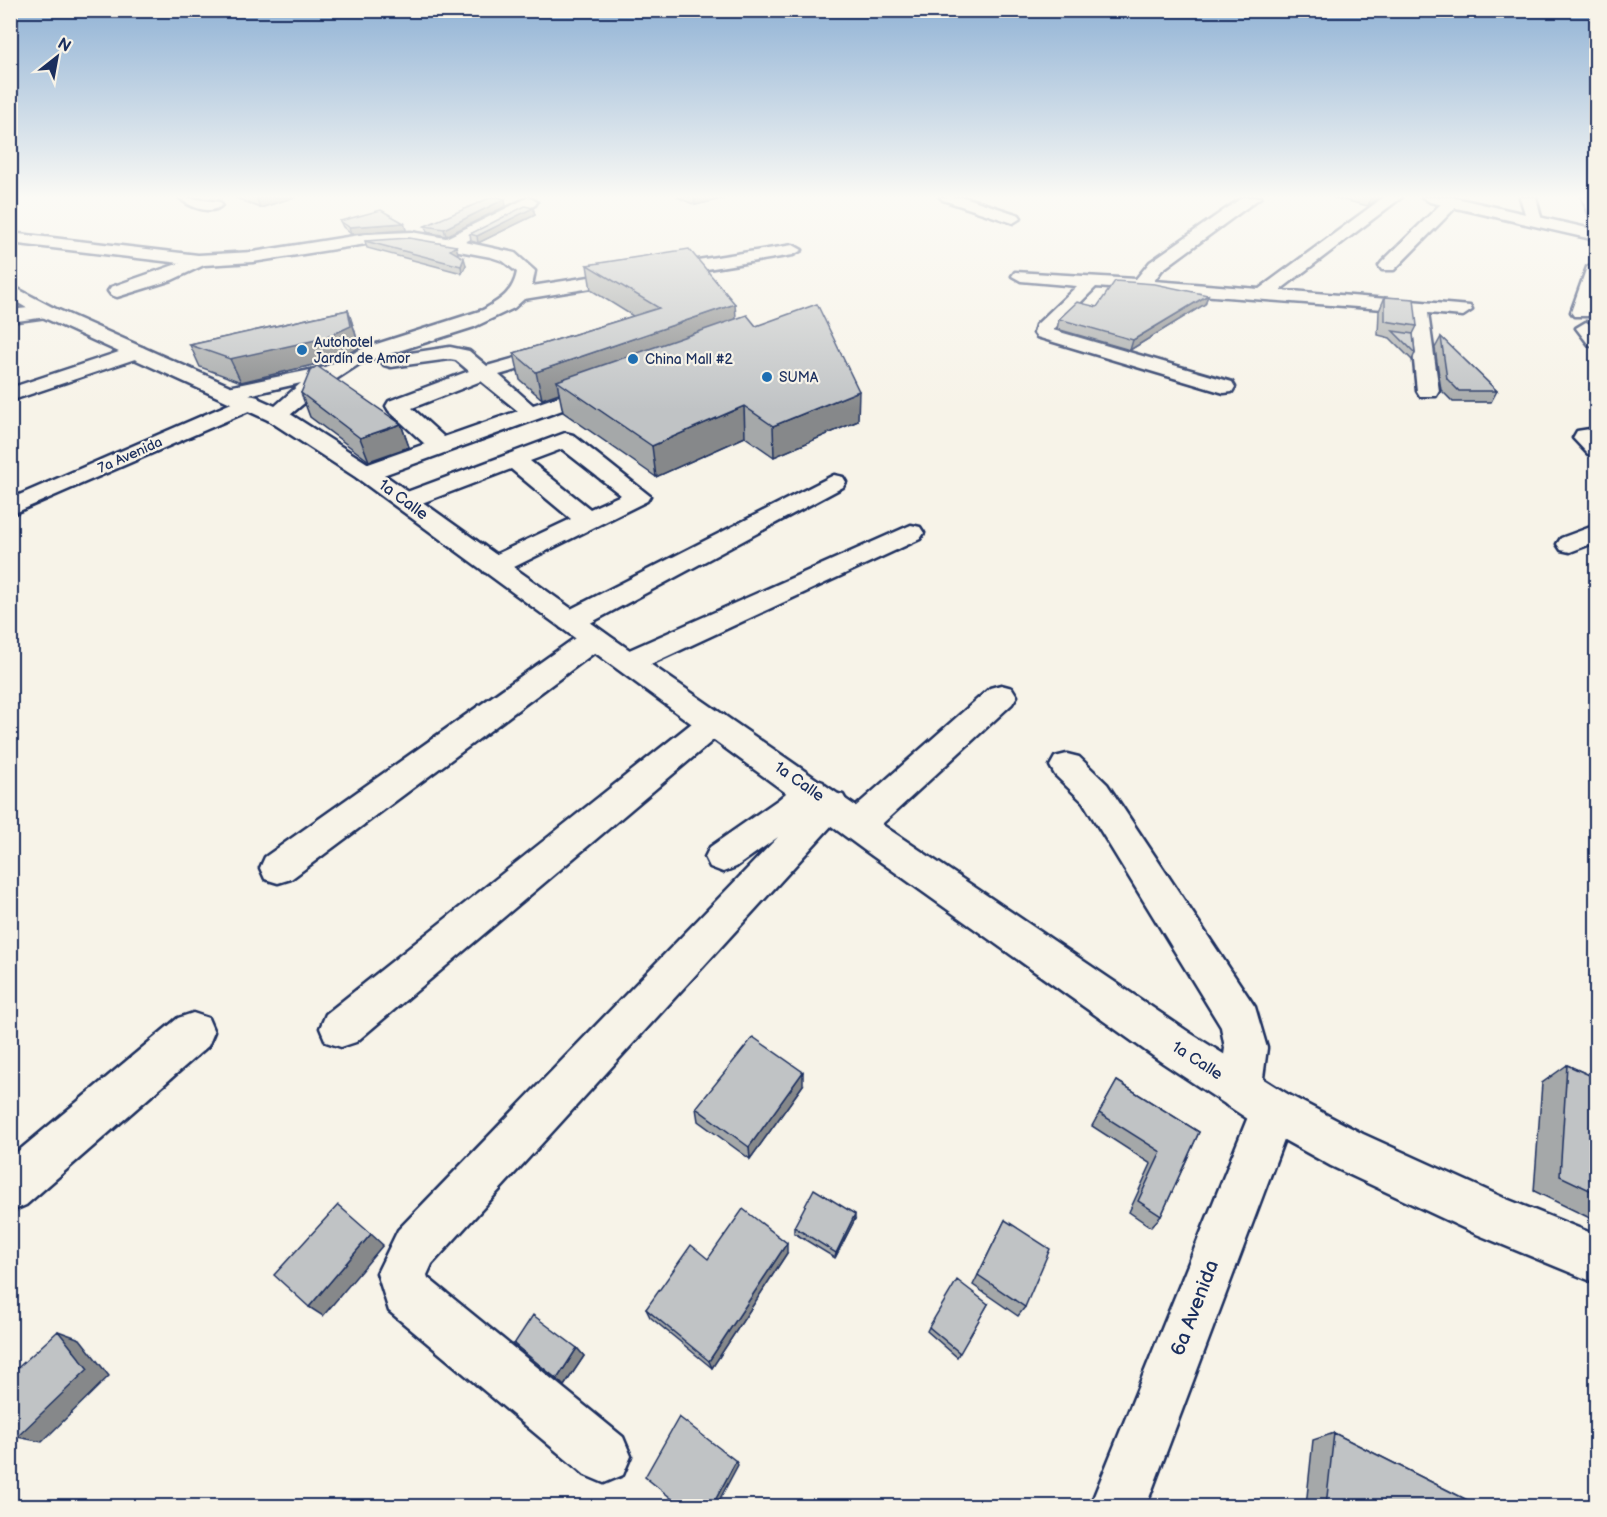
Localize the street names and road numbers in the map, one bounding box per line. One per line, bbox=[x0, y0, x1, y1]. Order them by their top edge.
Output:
street label: 7a Avenida bbox=[95, 433, 165, 477]
street label: 1a Calle bbox=[375, 476, 432, 525]
street label: 1a Calle bbox=[770, 758, 828, 806]
street label: 1a Calle bbox=[1168, 1038, 1226, 1085]
street label: 6a Avenida bbox=[1166, 1257, 1224, 1359]

